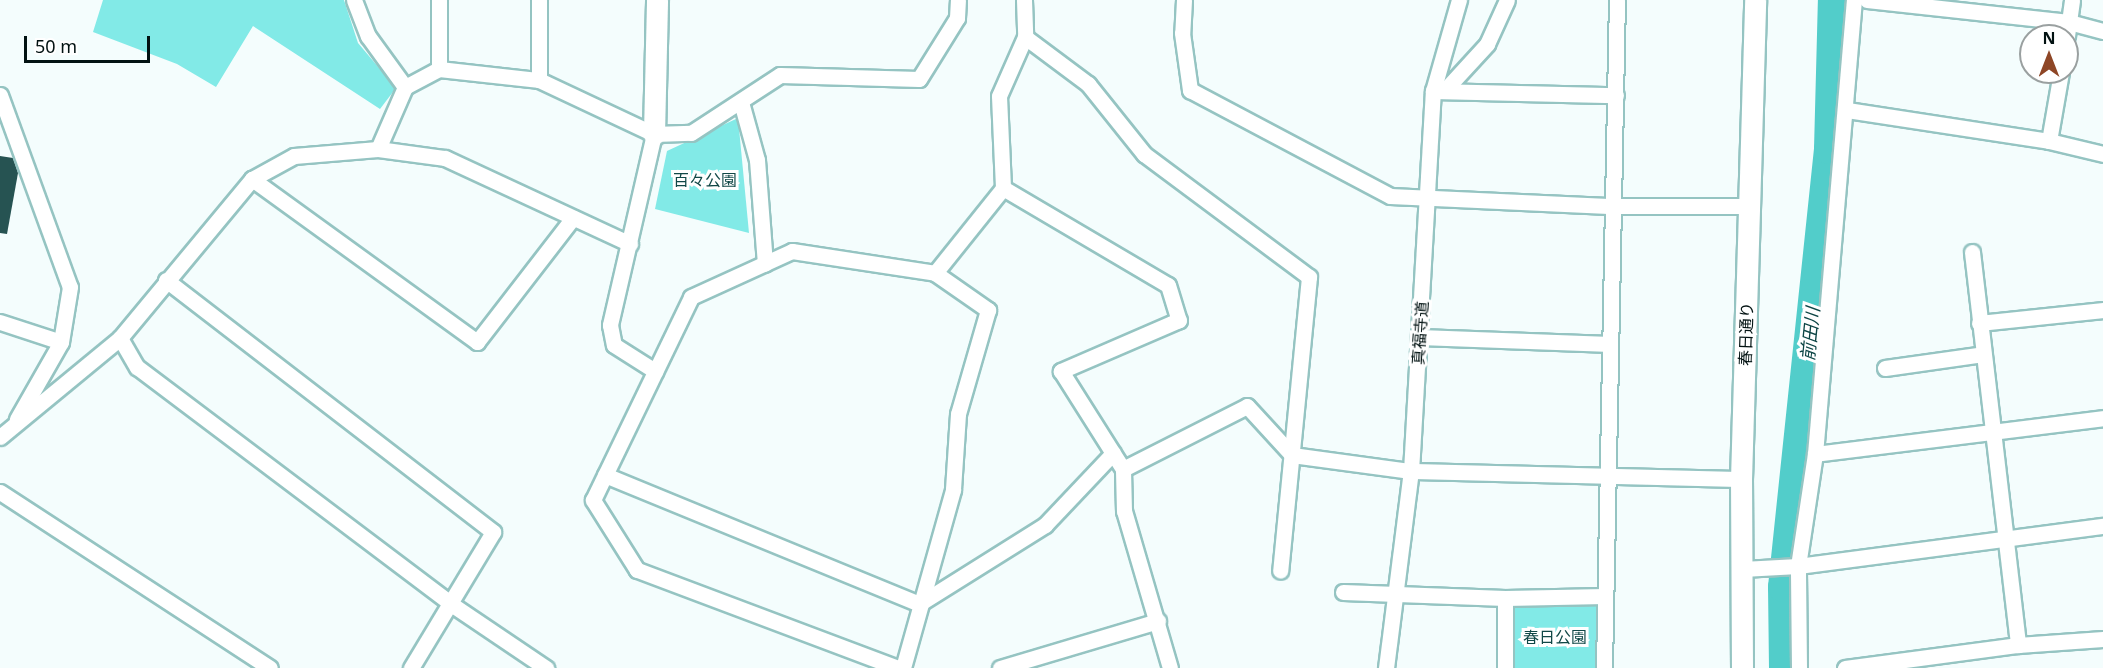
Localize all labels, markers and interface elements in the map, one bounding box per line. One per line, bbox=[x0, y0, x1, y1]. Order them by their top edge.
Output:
scale bar bbox=[27, 24, 153, 62]
north arrow bbox=[2019, 24, 2079, 84]
text: N bbox=[2042, 27, 2056, 49]
text: 50 m bbox=[35, 34, 77, 58]
park label: 百々公園 bbox=[673, 170, 737, 190]
street label: 真福寺道 bbox=[1408, 300, 1432, 366]
street label: 春日通り bbox=[1735, 302, 1757, 366]
water label: 前田川 bbox=[1796, 306, 1824, 362]
park label: 春日公園 bbox=[1523, 627, 1587, 647]

